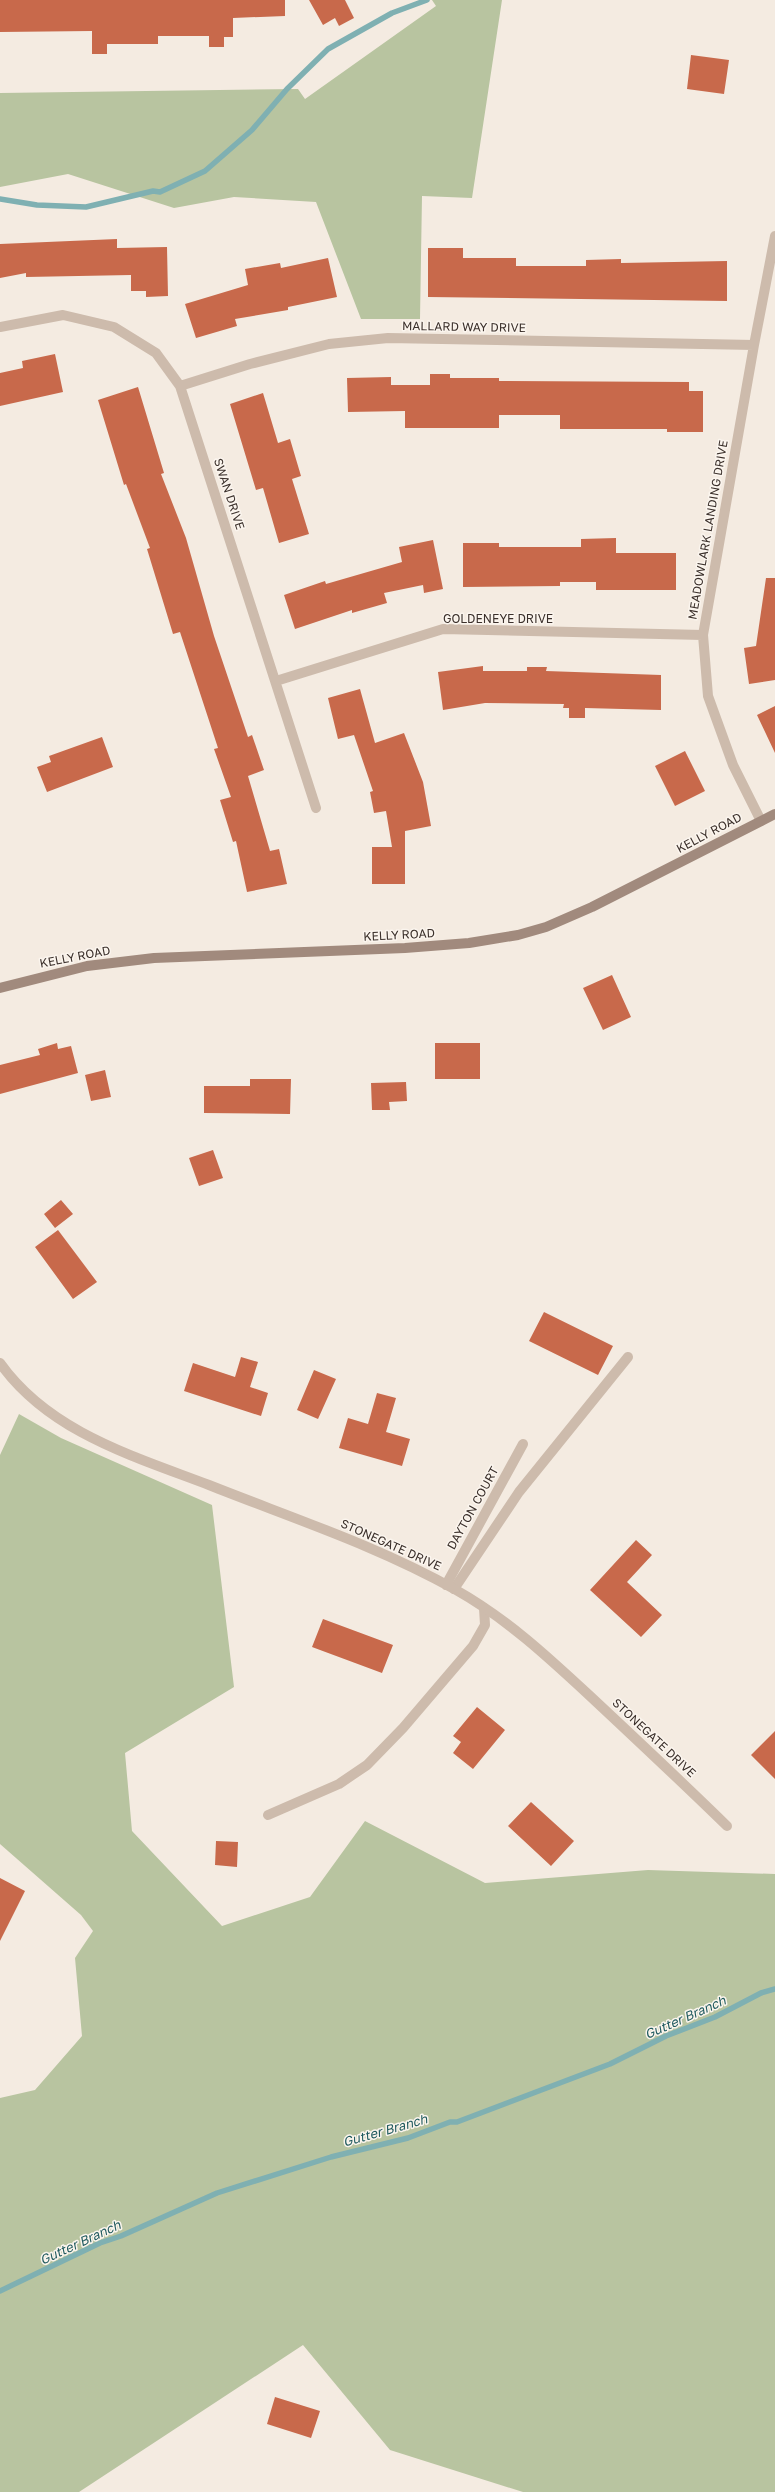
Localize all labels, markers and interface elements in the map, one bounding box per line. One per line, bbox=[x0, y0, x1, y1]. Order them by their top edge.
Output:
street label: MALLARD WAY DRIVE bbox=[402, 318, 526, 335]
street label: MEADOWLARK LANDING DRIVE bbox=[684, 439, 731, 621]
street label: SWAN DRIVE bbox=[211, 456, 248, 531]
street label: GOLDENEYE DRIVE bbox=[443, 611, 553, 626]
street label: KELLY ROAD bbox=[674, 809, 744, 856]
street label: KELLY ROAD bbox=[363, 925, 435, 944]
street label: KELLY ROAD bbox=[38, 942, 112, 971]
street label: DAYTON COURT bbox=[444, 1463, 502, 1552]
street label: STONEGATE DRIVE bbox=[338, 1516, 444, 1574]
street label: STONEGATE DRIVE bbox=[609, 1695, 699, 1780]
water label: Gutter Branch bbox=[642, 1992, 729, 2042]
water label: Gutter Branch bbox=[341, 2110, 430, 2150]
water label: Gutter Branch bbox=[37, 2216, 124, 2268]

